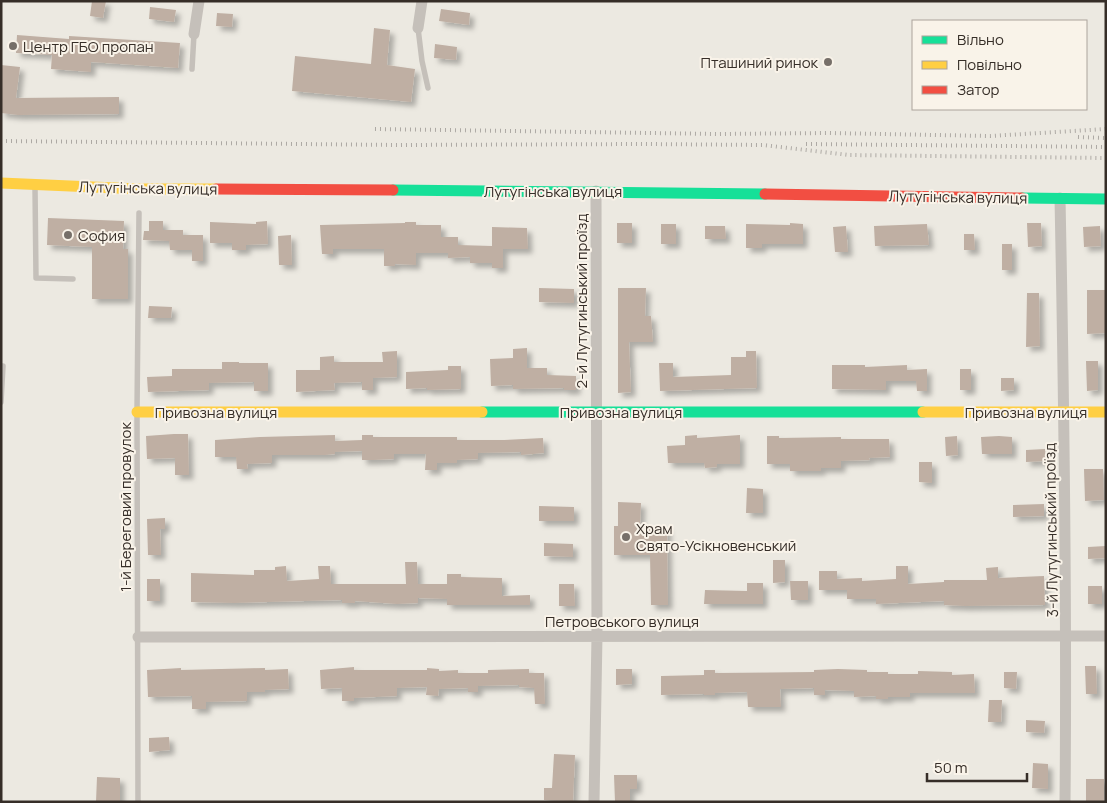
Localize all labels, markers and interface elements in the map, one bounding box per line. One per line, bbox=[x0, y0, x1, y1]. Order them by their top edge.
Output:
legend bbox=[912, 20, 1087, 110]
text: Вільно bbox=[957, 29, 1004, 50]
place label: Центр ГБО пропан bbox=[23, 36, 154, 57]
marker: Центр ГБО пропан bbox=[7, 40, 19, 52]
place label: Пташиний ринок bbox=[701, 52, 819, 73]
text: Повільно bbox=[957, 54, 1022, 75]
marker: Пташиний ринок bbox=[822, 56, 834, 68]
text: Затор bbox=[957, 79, 1000, 100]
street label: Лутугінська вулиця bbox=[79, 176, 217, 200]
street label: Лутугінська вулиця bbox=[484, 181, 622, 202]
street label: Лутугінська вулиця bbox=[889, 185, 1027, 209]
street label: 2-й Лутугинський проїзд bbox=[571, 214, 592, 388]
place label: София bbox=[78, 225, 125, 246]
marker: София bbox=[62, 229, 74, 241]
street label: Привозна вулиця bbox=[155, 402, 277, 423]
street label: Привозна вулиця bbox=[560, 402, 682, 423]
street label: Привозна вулиця bbox=[965, 402, 1087, 423]
street label: 1-й Береговий провулок bbox=[115, 422, 136, 592]
street label: 3-й Лутугинський проїзд bbox=[1039, 443, 1063, 617]
place label: Храм Свято-Усікновенський bbox=[636, 518, 796, 556]
marker: Храм Свято-Усікновенський bbox=[620, 531, 632, 543]
street label: Петровського вулиця bbox=[545, 611, 699, 632]
scale bar bbox=[927, 750, 1027, 782]
text: 50 m bbox=[934, 757, 968, 778]

